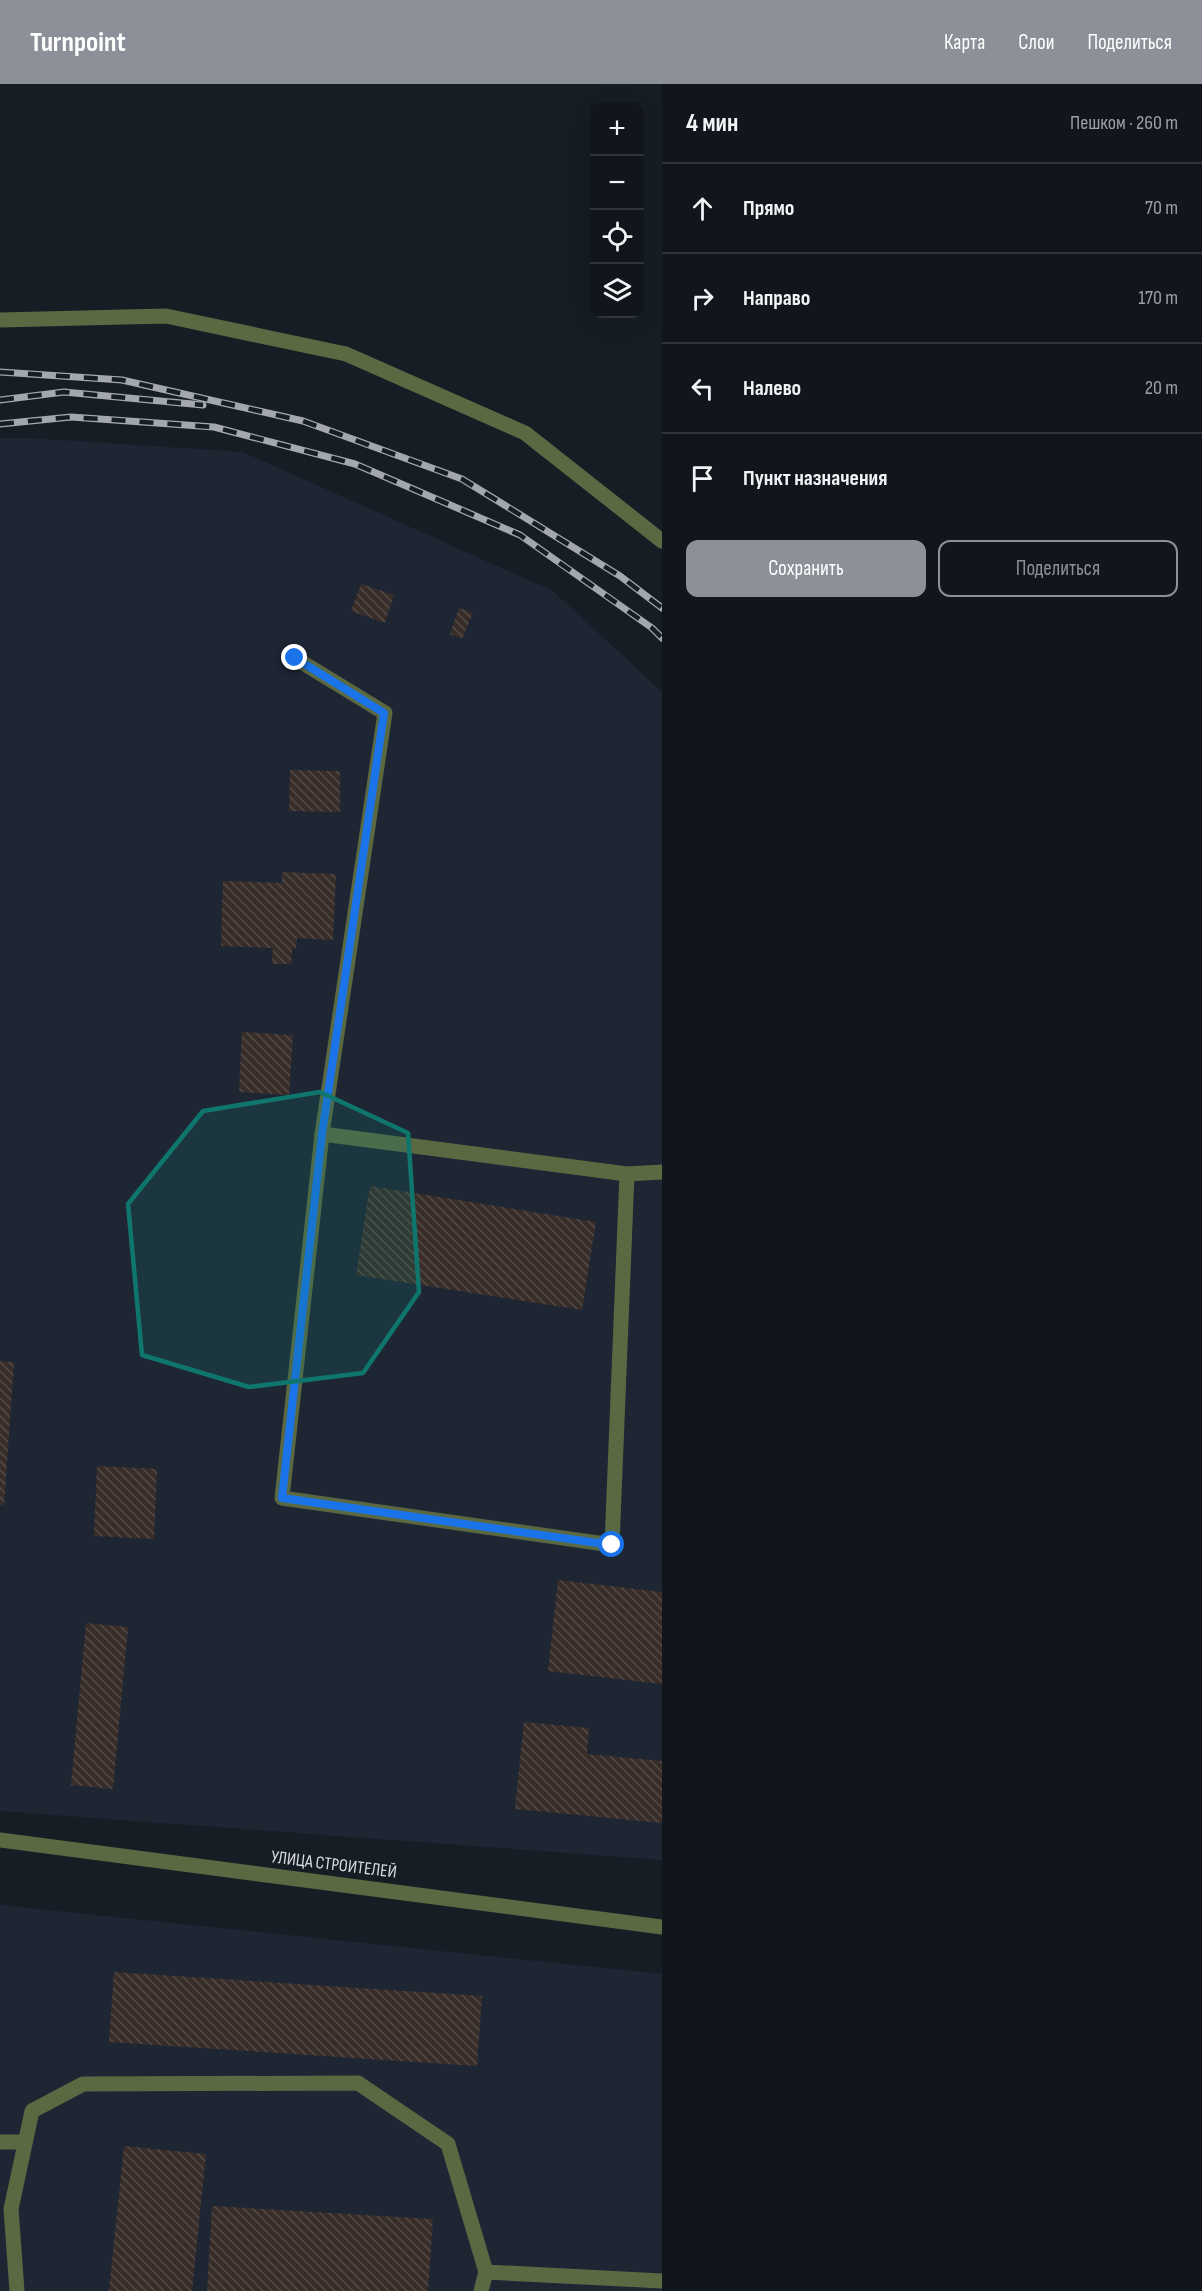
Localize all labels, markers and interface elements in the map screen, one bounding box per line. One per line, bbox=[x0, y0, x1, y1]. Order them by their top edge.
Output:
text: Turnpoint bbox=[30, 26, 126, 59]
text: Карта bbox=[944, 30, 985, 55]
text: Слои bbox=[1018, 30, 1054, 55]
text: Поделиться bbox=[1087, 30, 1172, 55]
map controls bbox=[590, 102, 644, 318]
button: + bbox=[590, 102, 644, 156]
text: 4 мин bbox=[686, 108, 738, 139]
text: Пешком · 260 m bbox=[1070, 111, 1178, 135]
button: − bbox=[590, 156, 644, 210]
icon: ahead bbox=[686, 192, 719, 225]
text: Прямо bbox=[743, 195, 794, 222]
text: 70 m bbox=[1145, 196, 1178, 220]
button: locate bbox=[590, 210, 644, 264]
button: layers bbox=[590, 264, 644, 318]
icon: right bbox=[686, 282, 719, 315]
text: Направо bbox=[743, 285, 810, 312]
text: 170 m bbox=[1138, 286, 1178, 310]
icon: left bbox=[686, 372, 719, 405]
text: Налево bbox=[743, 375, 801, 402]
text: 20 m bbox=[1145, 376, 1178, 400]
icon: arrive bbox=[686, 462, 719, 495]
text: Пункт назначения bbox=[743, 465, 887, 492]
button: Сохранить bbox=[686, 540, 926, 597]
button: Поделиться bbox=[938, 540, 1178, 597]
route end bbox=[281, 644, 307, 670]
route start bbox=[598, 1531, 624, 1557]
street label: УЛИЦА СТРОИТЕЛЕЙ bbox=[270, 1846, 398, 1883]

